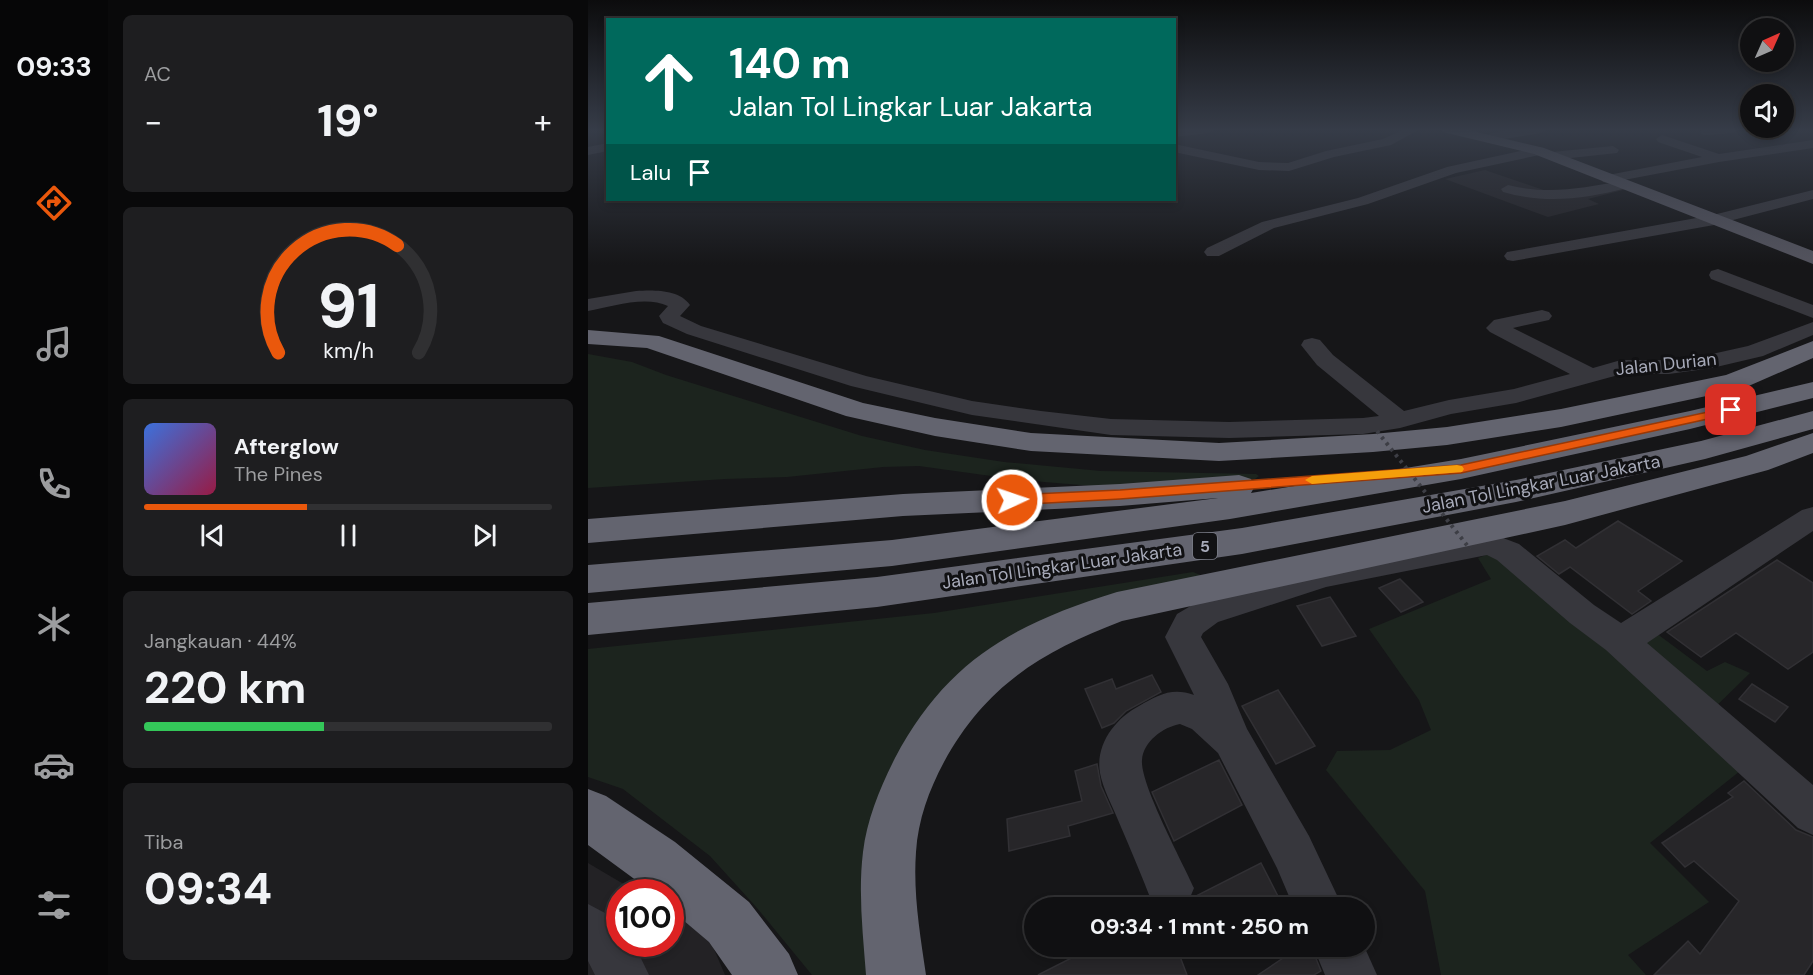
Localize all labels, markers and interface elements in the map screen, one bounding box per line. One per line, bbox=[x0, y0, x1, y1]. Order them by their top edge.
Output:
north arrow bbox=[1740, 18, 1794, 72]
map controls bbox=[1740, 18, 1794, 138]
text: 140 m bbox=[729, 36, 851, 91]
icon: ahead bbox=[630, 42, 708, 120]
text: 09:33 bbox=[16, 49, 92, 84]
text: AC bbox=[144, 61, 171, 87]
button: sound bbox=[1740, 84, 1794, 138]
text: Jalan Tol Lingkar Luar Jakarta bbox=[729, 89, 1092, 124]
text: 19° bbox=[317, 91, 379, 150]
text: − bbox=[144, 100, 162, 143]
text: + bbox=[534, 100, 552, 143]
icon: arrive bbox=[683, 156, 716, 189]
text: Lalu bbox=[630, 158, 671, 187]
icon: directions bbox=[33, 182, 75, 224]
text: 91 bbox=[317, 265, 379, 346]
icon: music bbox=[33, 323, 75, 365]
text: km/h bbox=[323, 337, 373, 365]
street label: Jalan Durian bbox=[1614, 347, 1718, 381]
pin bbox=[1705, 384, 1756, 435]
icon: arrive bbox=[1714, 393, 1747, 426]
text: Afterglow bbox=[234, 432, 339, 461]
street label: Jalan Tol Lingkar Luar Jakarta bbox=[1420, 449, 1662, 519]
text: The Pines bbox=[234, 461, 323, 487]
icon: phone bbox=[33, 463, 75, 505]
position arrow bbox=[980, 468, 1044, 532]
icon: previous bbox=[196, 519, 229, 552]
icon: pause bbox=[332, 519, 365, 552]
icon: next bbox=[468, 519, 501, 552]
road number: 5 bbox=[1193, 533, 1217, 559]
street label: Jalan Tol Lingkar Luar Jakarta bbox=[940, 537, 1184, 595]
icon: climate bbox=[33, 603, 75, 645]
text: Jangkauan · 44% bbox=[144, 628, 297, 654]
text: 220 km bbox=[144, 658, 306, 717]
icon: car bbox=[33, 744, 75, 786]
text: Tiba bbox=[144, 829, 183, 855]
text: 09:34 bbox=[144, 859, 272, 918]
speed limit sign: 100 bbox=[606, 879, 684, 957]
icon: filters bbox=[33, 884, 75, 926]
text: 09:34 · 1 mnt · 250 m bbox=[1090, 912, 1309, 941]

